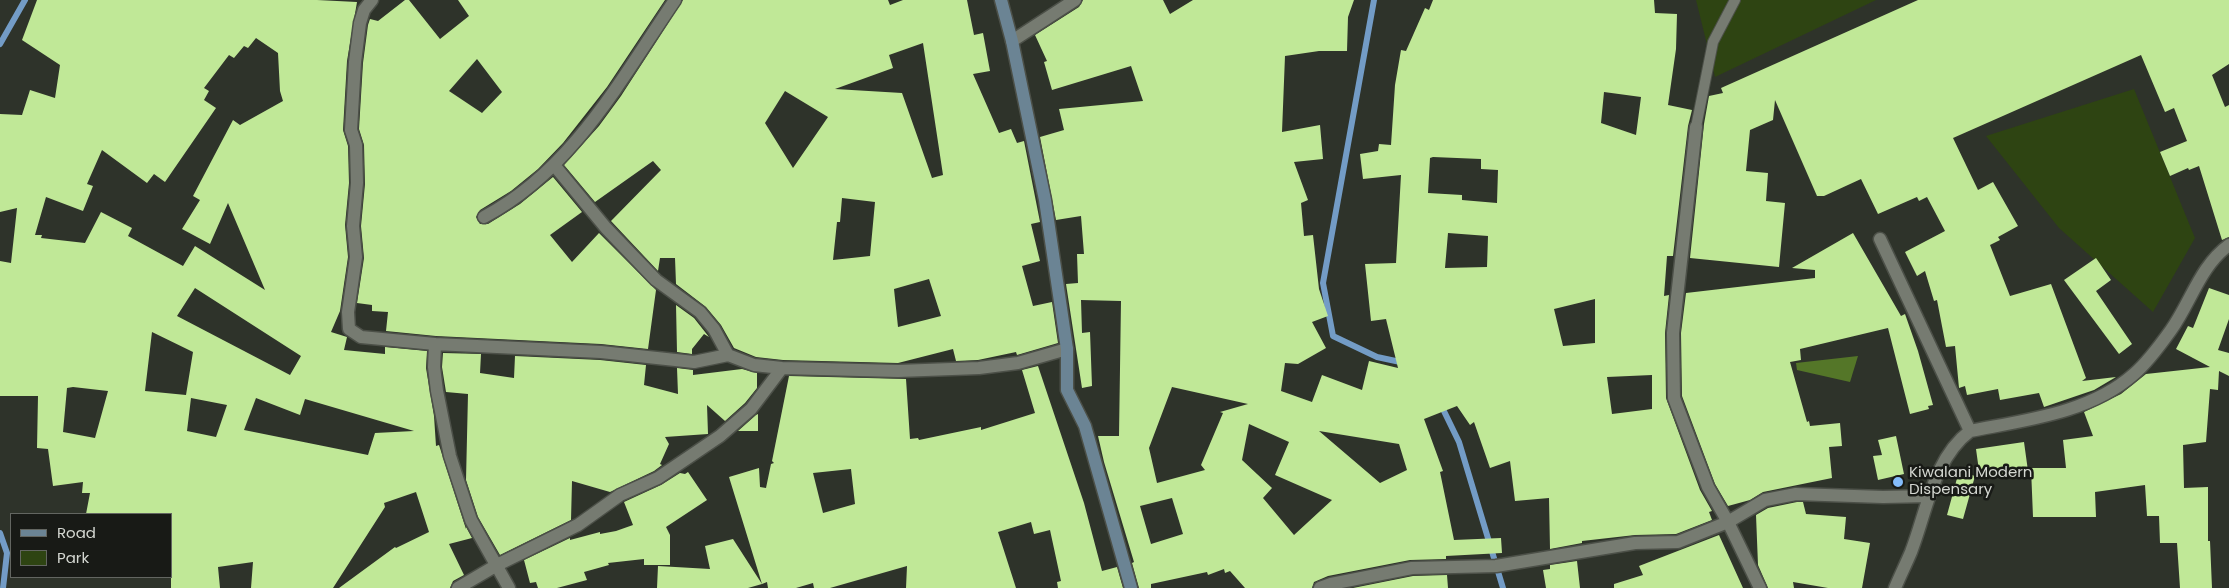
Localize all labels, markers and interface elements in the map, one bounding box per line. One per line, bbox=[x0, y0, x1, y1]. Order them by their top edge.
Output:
place label: Kiwalani Modern Dispensary bbox=[1909, 464, 2032, 499]
marker: Kiwalani Modern Dispensary bbox=[1891, 475, 1905, 489]
legend bbox=[10, 513, 172, 578]
text: Road bbox=[57, 522, 96, 543]
text: Park bbox=[57, 547, 89, 568]

